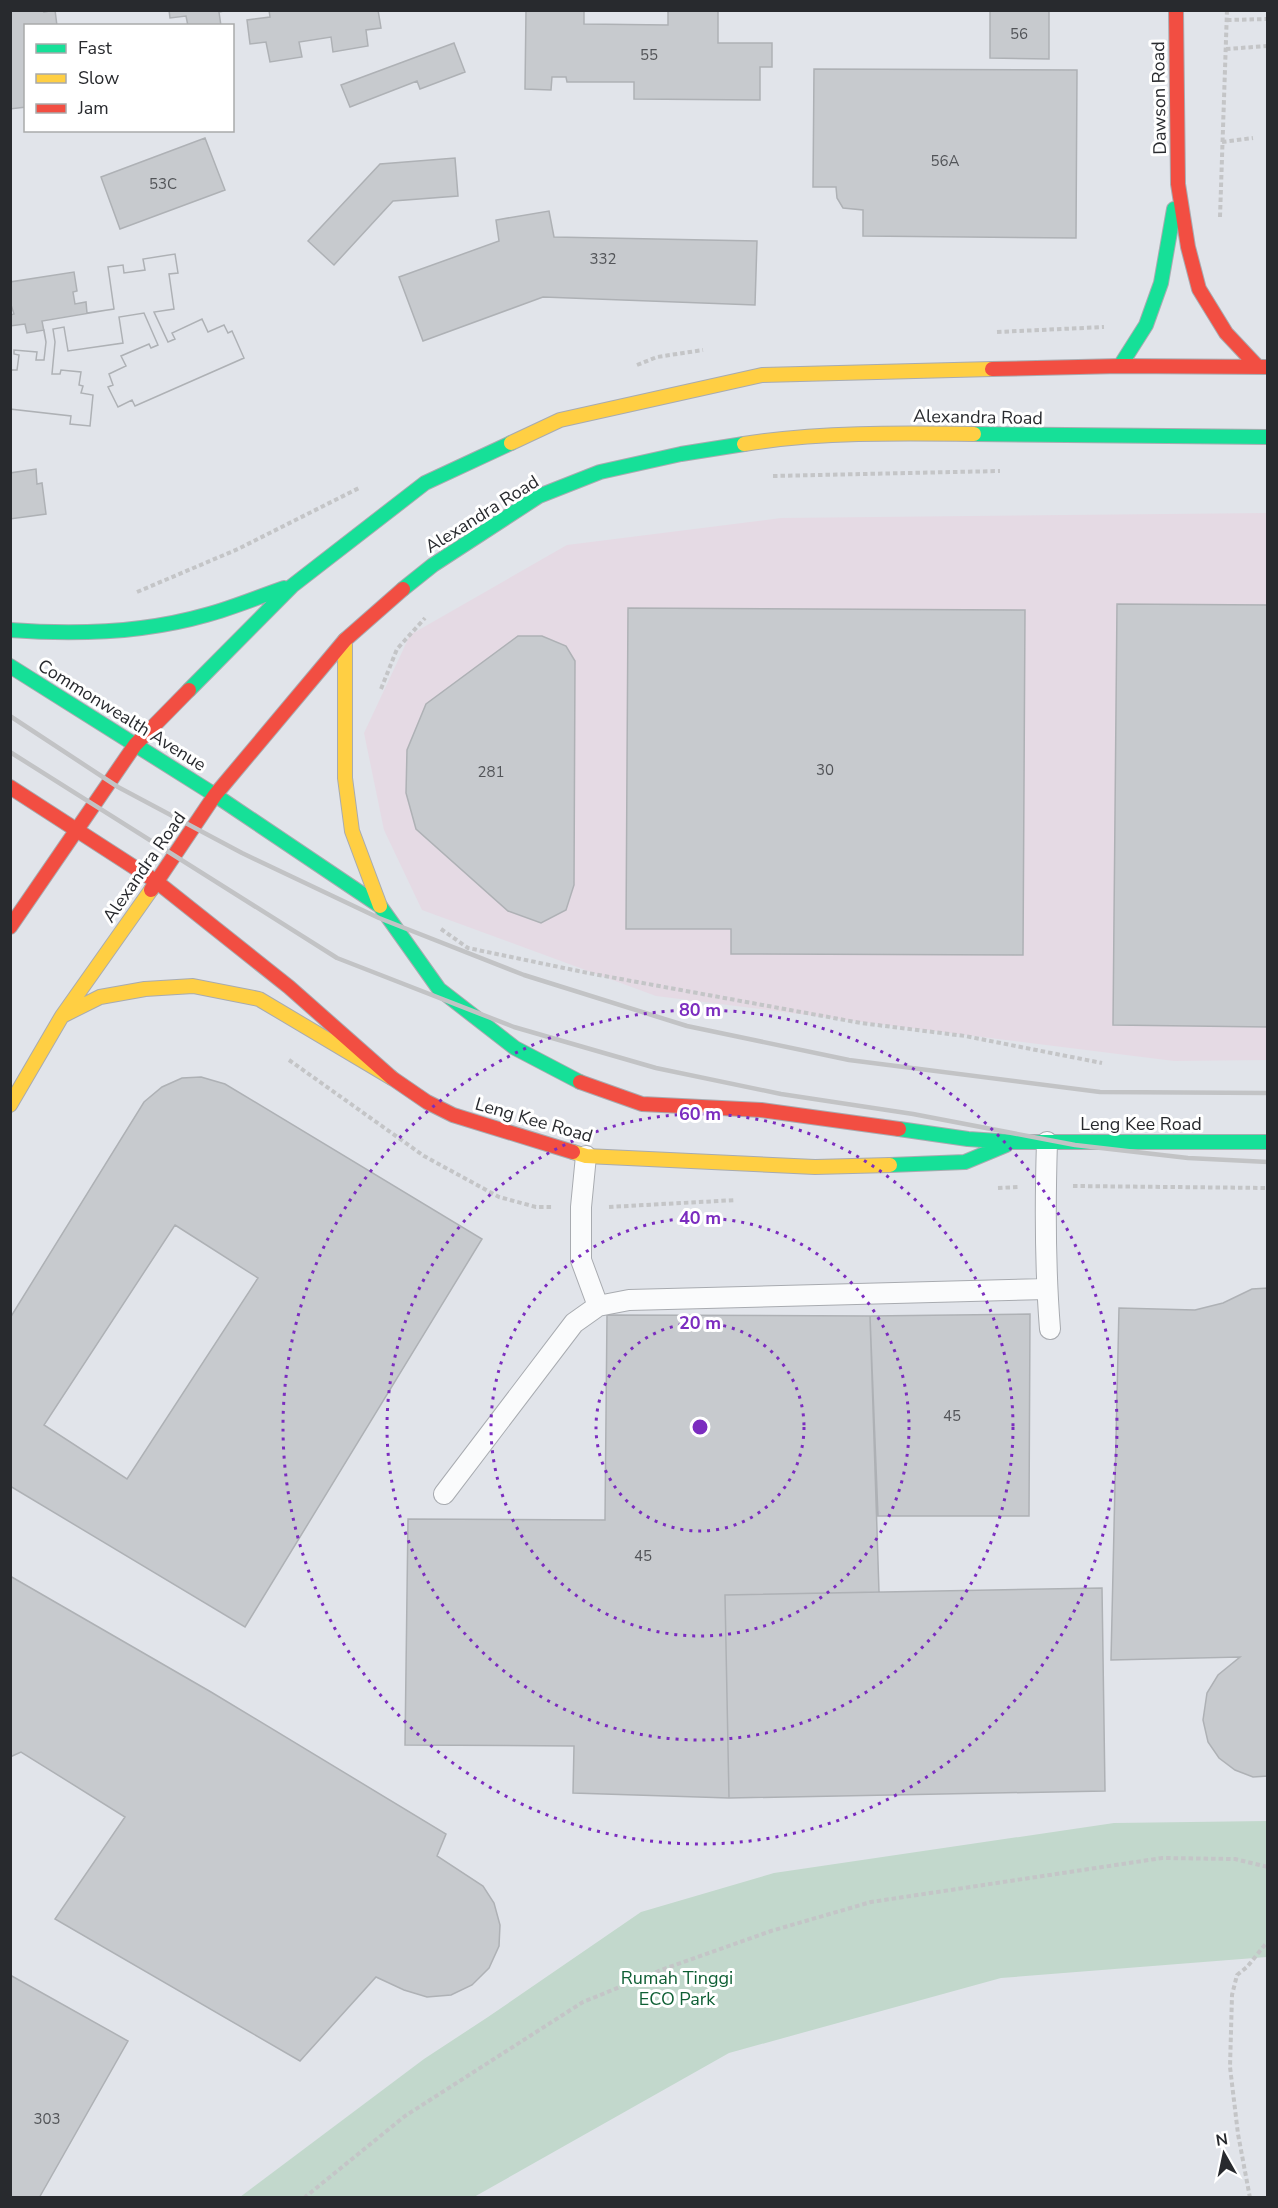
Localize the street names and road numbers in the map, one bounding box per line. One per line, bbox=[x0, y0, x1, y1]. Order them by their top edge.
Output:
street label: Dawson Road bbox=[1146, 41, 1172, 155]
street label: Alexandra Road bbox=[913, 404, 1043, 430]
street label: Alexandra Road bbox=[421, 469, 543, 559]
street label: Commonwealth Avenue bbox=[33, 653, 211, 777]
street label: Alexandra Road bbox=[97, 807, 191, 927]
street label: Leng Kee Road bbox=[472, 1092, 596, 1148]
street label: Leng Kee Road bbox=[1080, 1112, 1202, 1136]

